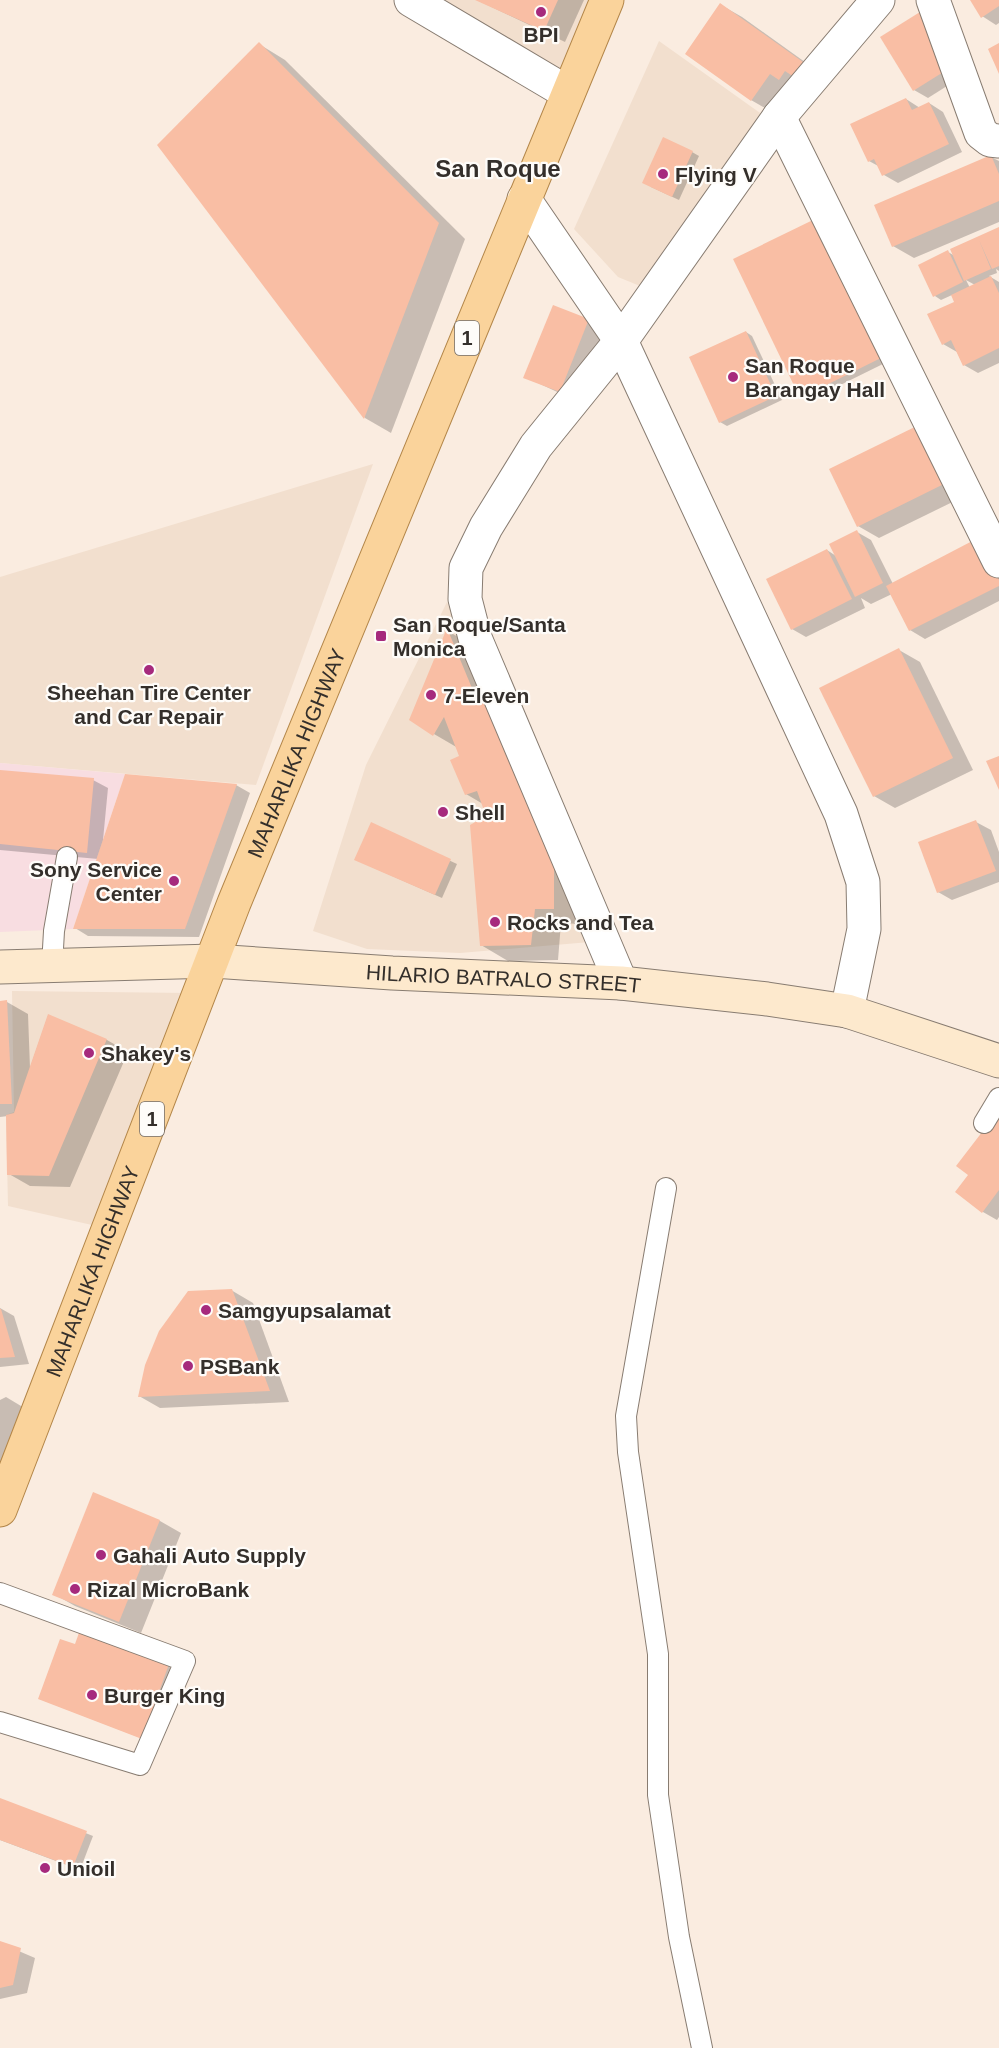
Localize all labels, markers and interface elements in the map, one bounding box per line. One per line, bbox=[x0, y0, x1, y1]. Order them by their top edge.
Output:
marker: BPI bbox=[534, 5, 548, 19]
place label: BPI bbox=[523, 23, 559, 46]
district label: San Roque bbox=[435, 155, 561, 182]
place label: Flying V bbox=[675, 163, 757, 186]
marker: Flying V bbox=[656, 167, 670, 181]
road number: 1 bbox=[455, 321, 479, 355]
place label: San Roque Barangay Hall bbox=[745, 354, 885, 401]
marker: San Roque Barangay Hall bbox=[726, 370, 740, 384]
place label: San Roque/Santa Monica bbox=[393, 613, 566, 660]
marker: San Roque/Santa Monica bbox=[374, 629, 388, 643]
street label: MAHARLIKA HIGHWAY bbox=[243, 645, 349, 861]
marker: Sheehan Tire Center and Car Repair bbox=[142, 663, 156, 677]
place label: Sheehan Tire Center and Car Repair bbox=[47, 681, 251, 728]
place label: 7-Eleven bbox=[443, 684, 529, 707]
marker: 7-Eleven bbox=[424, 688, 438, 702]
place label: Shell bbox=[455, 801, 505, 824]
marker: Shell bbox=[436, 805, 450, 819]
place label: Sony Service Center bbox=[30, 858, 162, 905]
marker: Sony Service Center bbox=[167, 874, 181, 888]
place label: Rocks and Tea bbox=[507, 911, 654, 934]
marker: Rocks and Tea bbox=[488, 915, 502, 929]
street label: HILARIO BATRALO STREET bbox=[365, 960, 642, 997]
place label: Shakey's bbox=[101, 1042, 191, 1065]
marker: Shakey's bbox=[82, 1046, 96, 1060]
road number: 1 bbox=[140, 1102, 164, 1136]
street label: MAHARLIKA HIGHWAY bbox=[41, 1162, 143, 1380]
place label: Samgyupsalamat bbox=[218, 1299, 391, 1322]
marker: Samgyupsalamat bbox=[199, 1303, 213, 1317]
place label: PSBank bbox=[200, 1355, 280, 1378]
marker: PSBank bbox=[181, 1359, 195, 1373]
place label: Gahali Auto Supply bbox=[113, 1544, 306, 1567]
marker: Gahali Auto Supply bbox=[94, 1548, 108, 1562]
place label: Rizal MicroBank bbox=[87, 1578, 250, 1601]
marker: Rizal MicroBank bbox=[68, 1582, 82, 1596]
place label: Burger King bbox=[104, 1684, 225, 1707]
marker: Burger King bbox=[85, 1688, 99, 1702]
place label: Unioil bbox=[57, 1857, 115, 1880]
marker: Unioil bbox=[38, 1861, 52, 1875]

